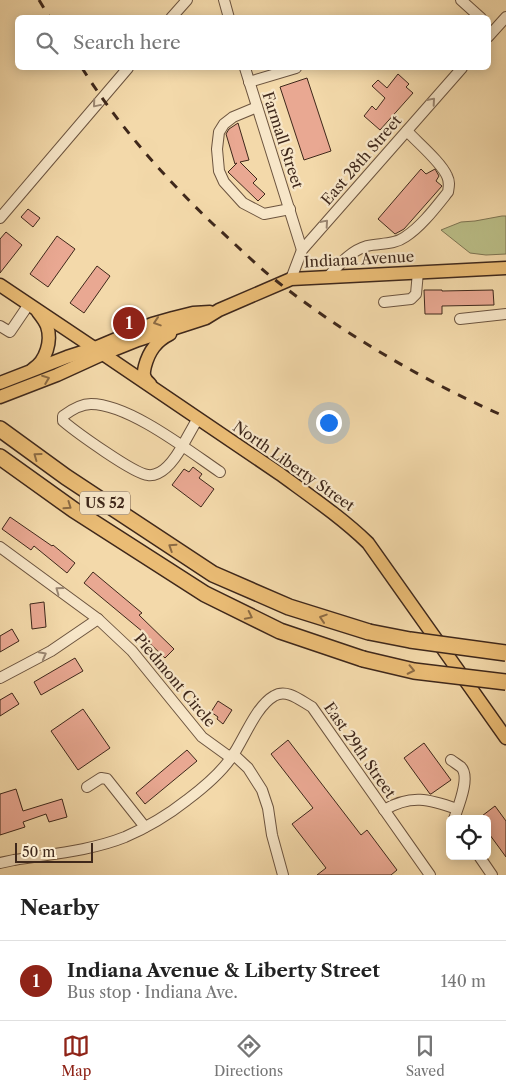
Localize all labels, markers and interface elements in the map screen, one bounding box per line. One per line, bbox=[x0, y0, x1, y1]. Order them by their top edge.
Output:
search box bbox=[15, 15, 491, 70]
icon: search bbox=[33, 29, 61, 57]
text: Search here bbox=[73, 31, 181, 54]
street label: Farmall Street bbox=[258, 89, 308, 191]
one-way arrow bbox=[427, 98, 436, 107]
one-way arrow bbox=[93, 99, 102, 108]
street label: East 28th Street bbox=[317, 111, 406, 209]
one-way arrow bbox=[320, 220, 329, 229]
street label: Indiana Avenue bbox=[303, 247, 415, 271]
pin: 1 bbox=[113, 304, 145, 342]
one-way arrow bbox=[153, 317, 162, 327]
one-way arrow bbox=[41, 375, 49, 385]
your location bbox=[316, 410, 342, 436]
street label: North Liberty Street bbox=[230, 417, 359, 515]
one-way arrow bbox=[33, 453, 43, 462]
road number: US 52 bbox=[80, 492, 130, 514]
one-way arrow bbox=[62, 500, 72, 509]
one-way arrow bbox=[168, 544, 178, 553]
one-way arrow bbox=[56, 588, 65, 596]
one-way arrow bbox=[243, 609, 252, 619]
one-way arrow bbox=[319, 613, 327, 623]
street label: Piedmont Circle bbox=[130, 629, 220, 731]
one-way arrow bbox=[38, 651, 47, 661]
one-way arrow bbox=[406, 664, 415, 675]
street label: East 29th Street bbox=[320, 698, 400, 802]
map controls bbox=[446, 815, 491, 860]
button: locate bbox=[446, 815, 491, 860]
scale bar bbox=[15, 840, 92, 863]
text: 50 m bbox=[22, 843, 55, 861]
text: Nearby bbox=[20, 895, 99, 920]
text: Indiana Avenue & Liberty Street bbox=[67, 959, 380, 982]
text: 1 bbox=[32, 971, 40, 991]
text: 140 m bbox=[441, 971, 486, 991]
text: Bus stop · Indiana Ave. bbox=[67, 982, 238, 1002]
tab: Map bbox=[61, 1032, 91, 1080]
tab: Directions bbox=[214, 1032, 283, 1080]
tab: Saved bbox=[406, 1032, 445, 1080]

